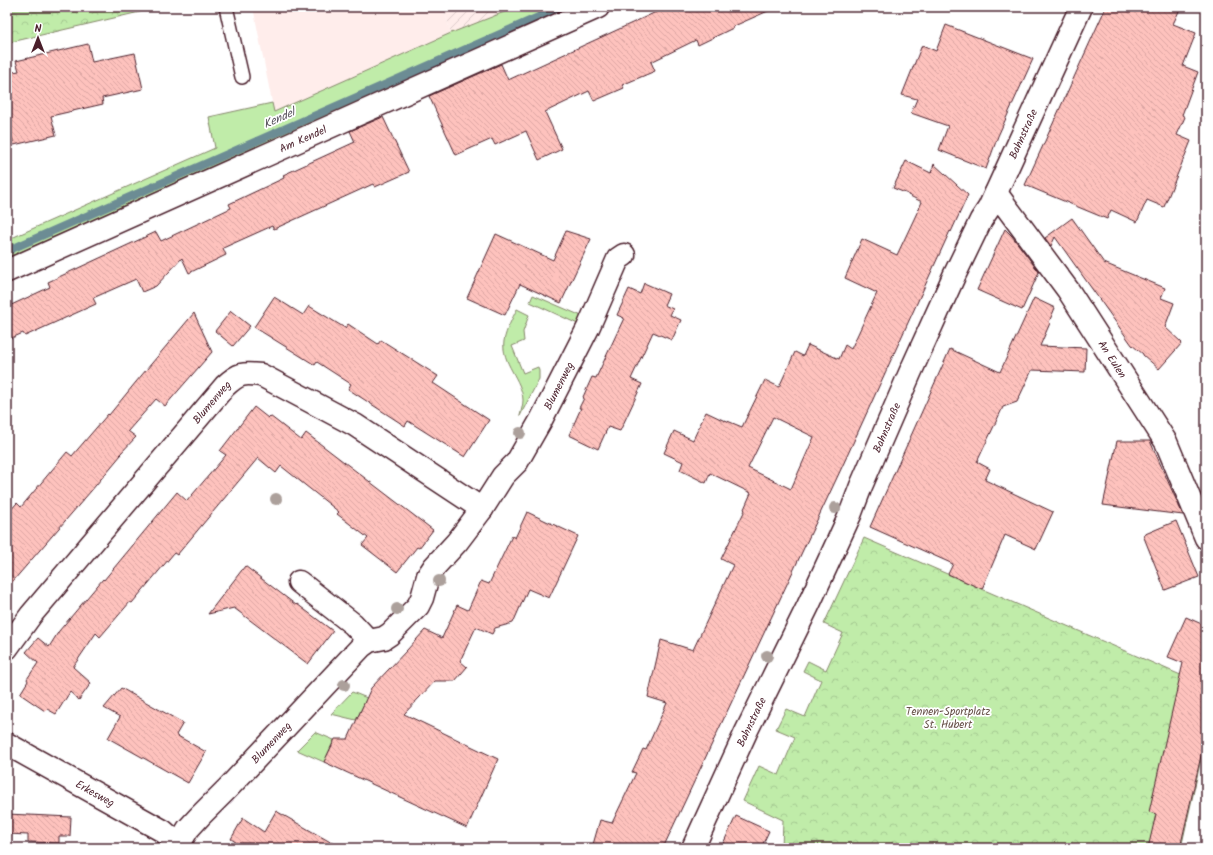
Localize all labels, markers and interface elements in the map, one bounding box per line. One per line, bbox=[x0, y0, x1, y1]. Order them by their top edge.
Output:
north arrow bbox=[18, 18, 58, 58]
text: N bbox=[35, 20, 42, 38]
water label: Kendel bbox=[260, 102, 300, 134]
street label: Bahnstraße bbox=[1005, 106, 1043, 162]
street label: Am Kendel bbox=[277, 121, 330, 158]
street label: An Eulen bbox=[1093, 337, 1131, 382]
street label: Blumenweg bbox=[539, 359, 579, 414]
street label: Blumenweg bbox=[188, 376, 236, 428]
street label: Bahnstraße bbox=[868, 400, 906, 456]
street label: Bahnstraße bbox=[732, 694, 772, 750]
park label: Tennen-Sportplatz St. Hubert bbox=[906, 703, 990, 734]
street label: Blumenweg bbox=[247, 718, 296, 768]
street label: Erkesweg bbox=[72, 776, 118, 812]

